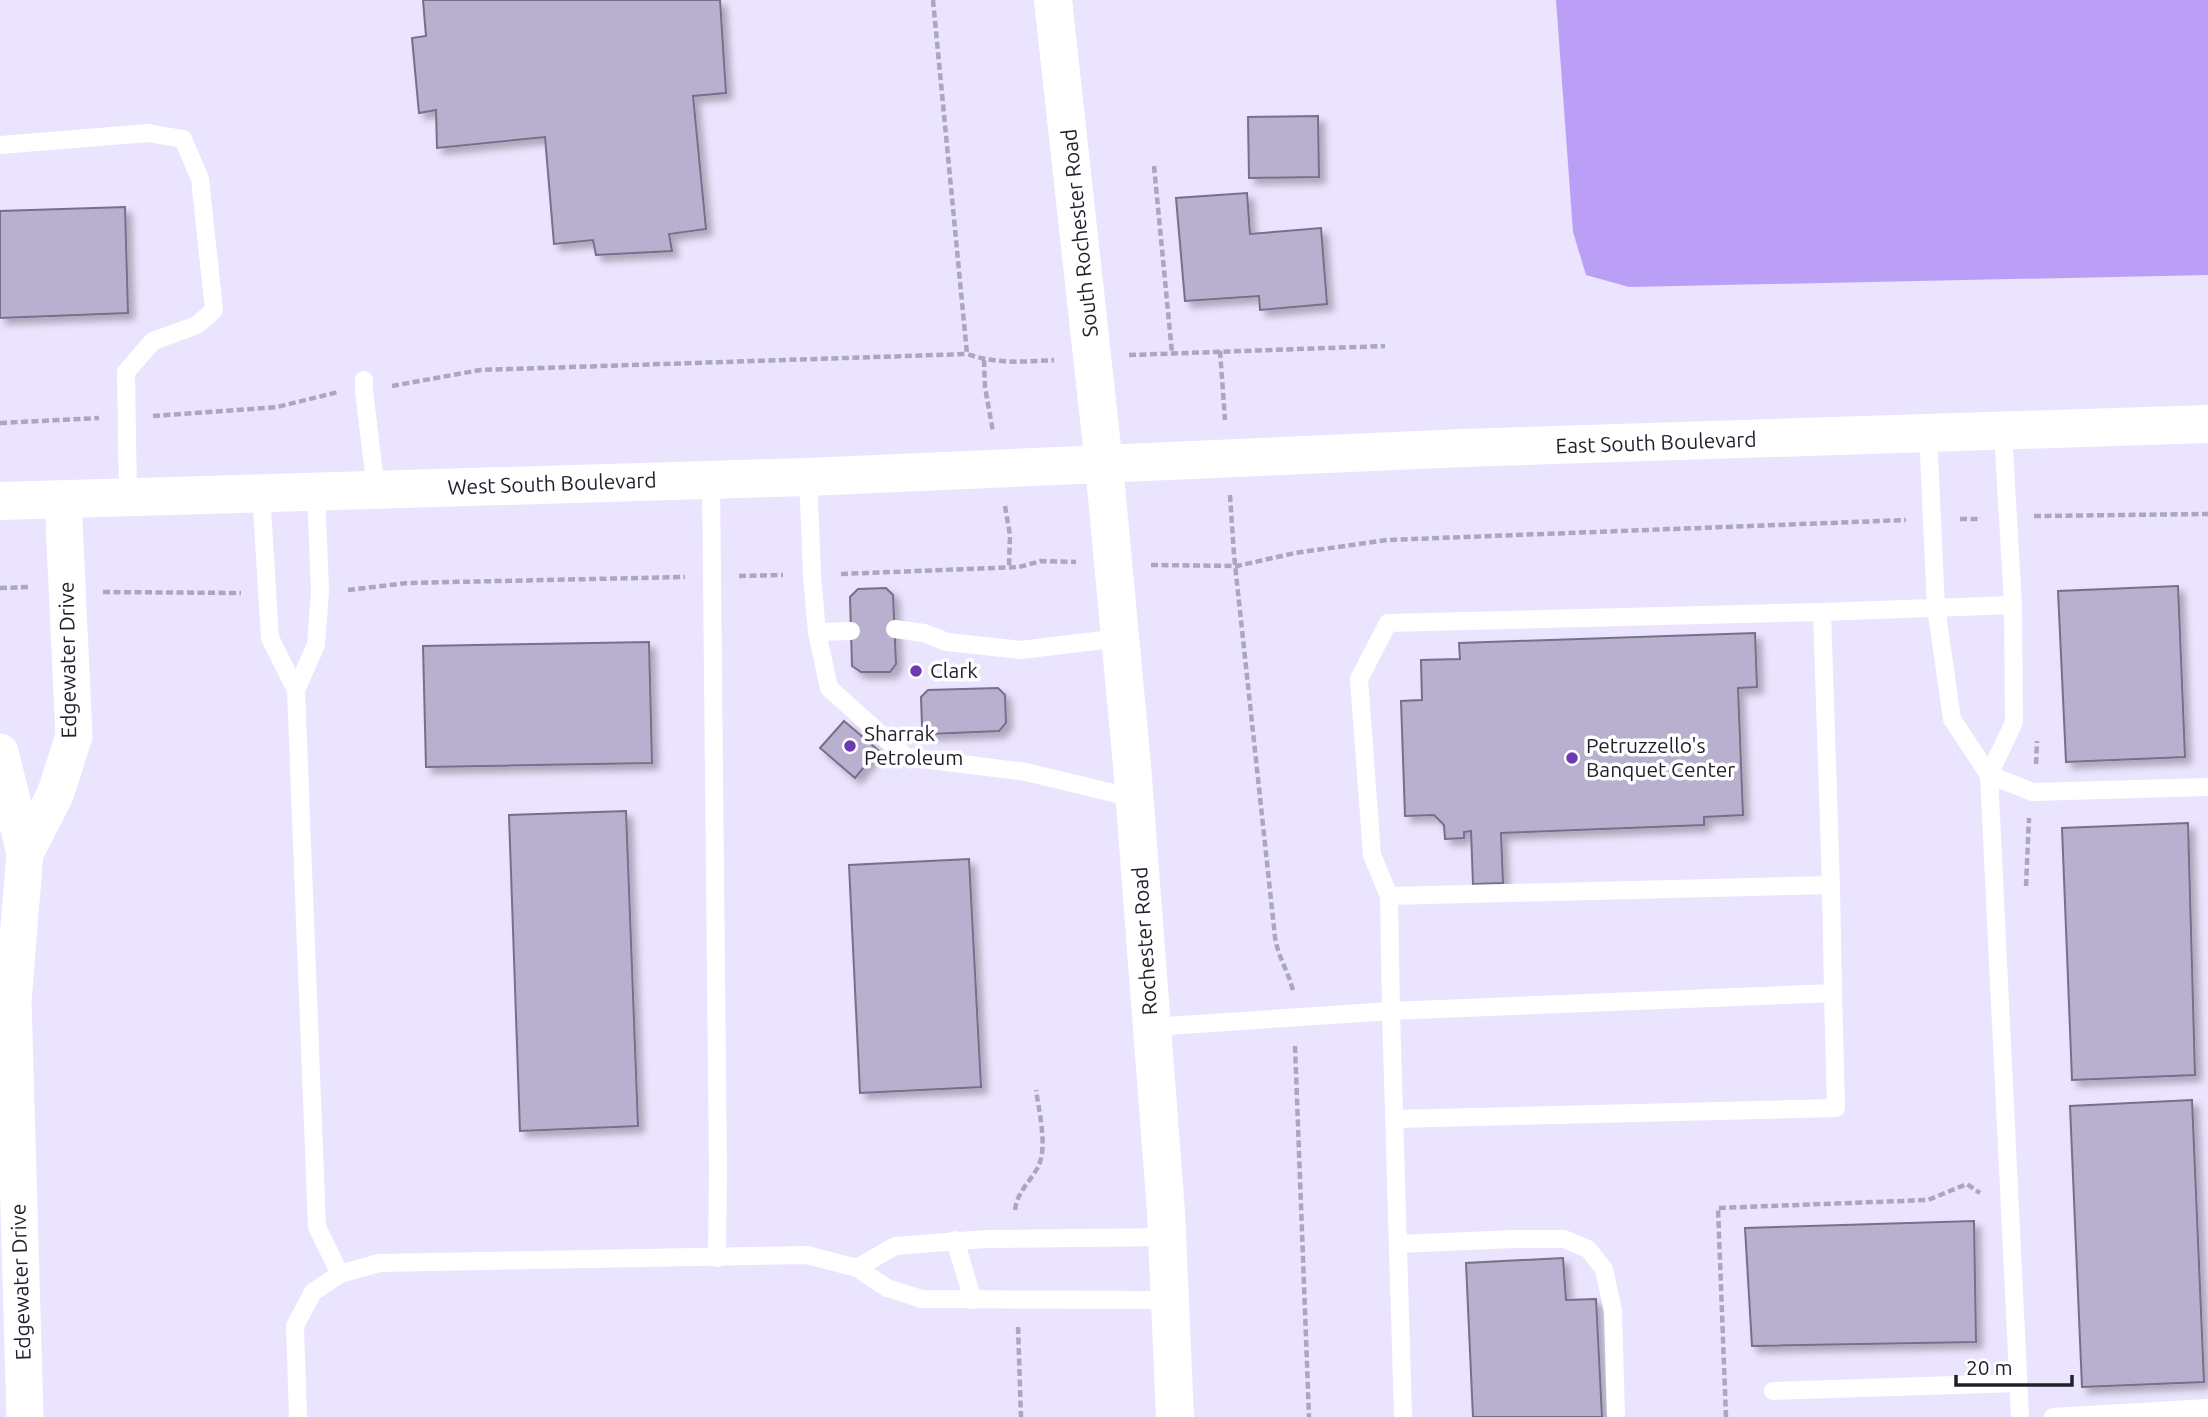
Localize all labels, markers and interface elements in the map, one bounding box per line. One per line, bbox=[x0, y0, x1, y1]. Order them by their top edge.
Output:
street label: South Rochester Road bbox=[1056, 128, 1102, 338]
street label: East South Boulevard bbox=[1555, 427, 1757, 458]
street label: West South Boulevard bbox=[447, 467, 657, 499]
street label: Edgewater Drive bbox=[54, 581, 80, 739]
place label: Clark bbox=[930, 658, 978, 682]
marker: Clark bbox=[908, 663, 924, 679]
place label: Sharrak Petroleum bbox=[864, 721, 963, 769]
place label: Petruzzello's Banquet Center bbox=[1586, 733, 1735, 781]
marker: Sharrak Petroleum bbox=[842, 738, 858, 754]
marker: Petruzzello's Banquet Center bbox=[1564, 750, 1580, 766]
street label: Rochester Road bbox=[1127, 866, 1161, 1016]
street label: Edgewater Drive bbox=[5, 1203, 35, 1361]
scale bar bbox=[1956, 1344, 2072, 1388]
text: 20 m bbox=[1966, 1355, 2013, 1379]

